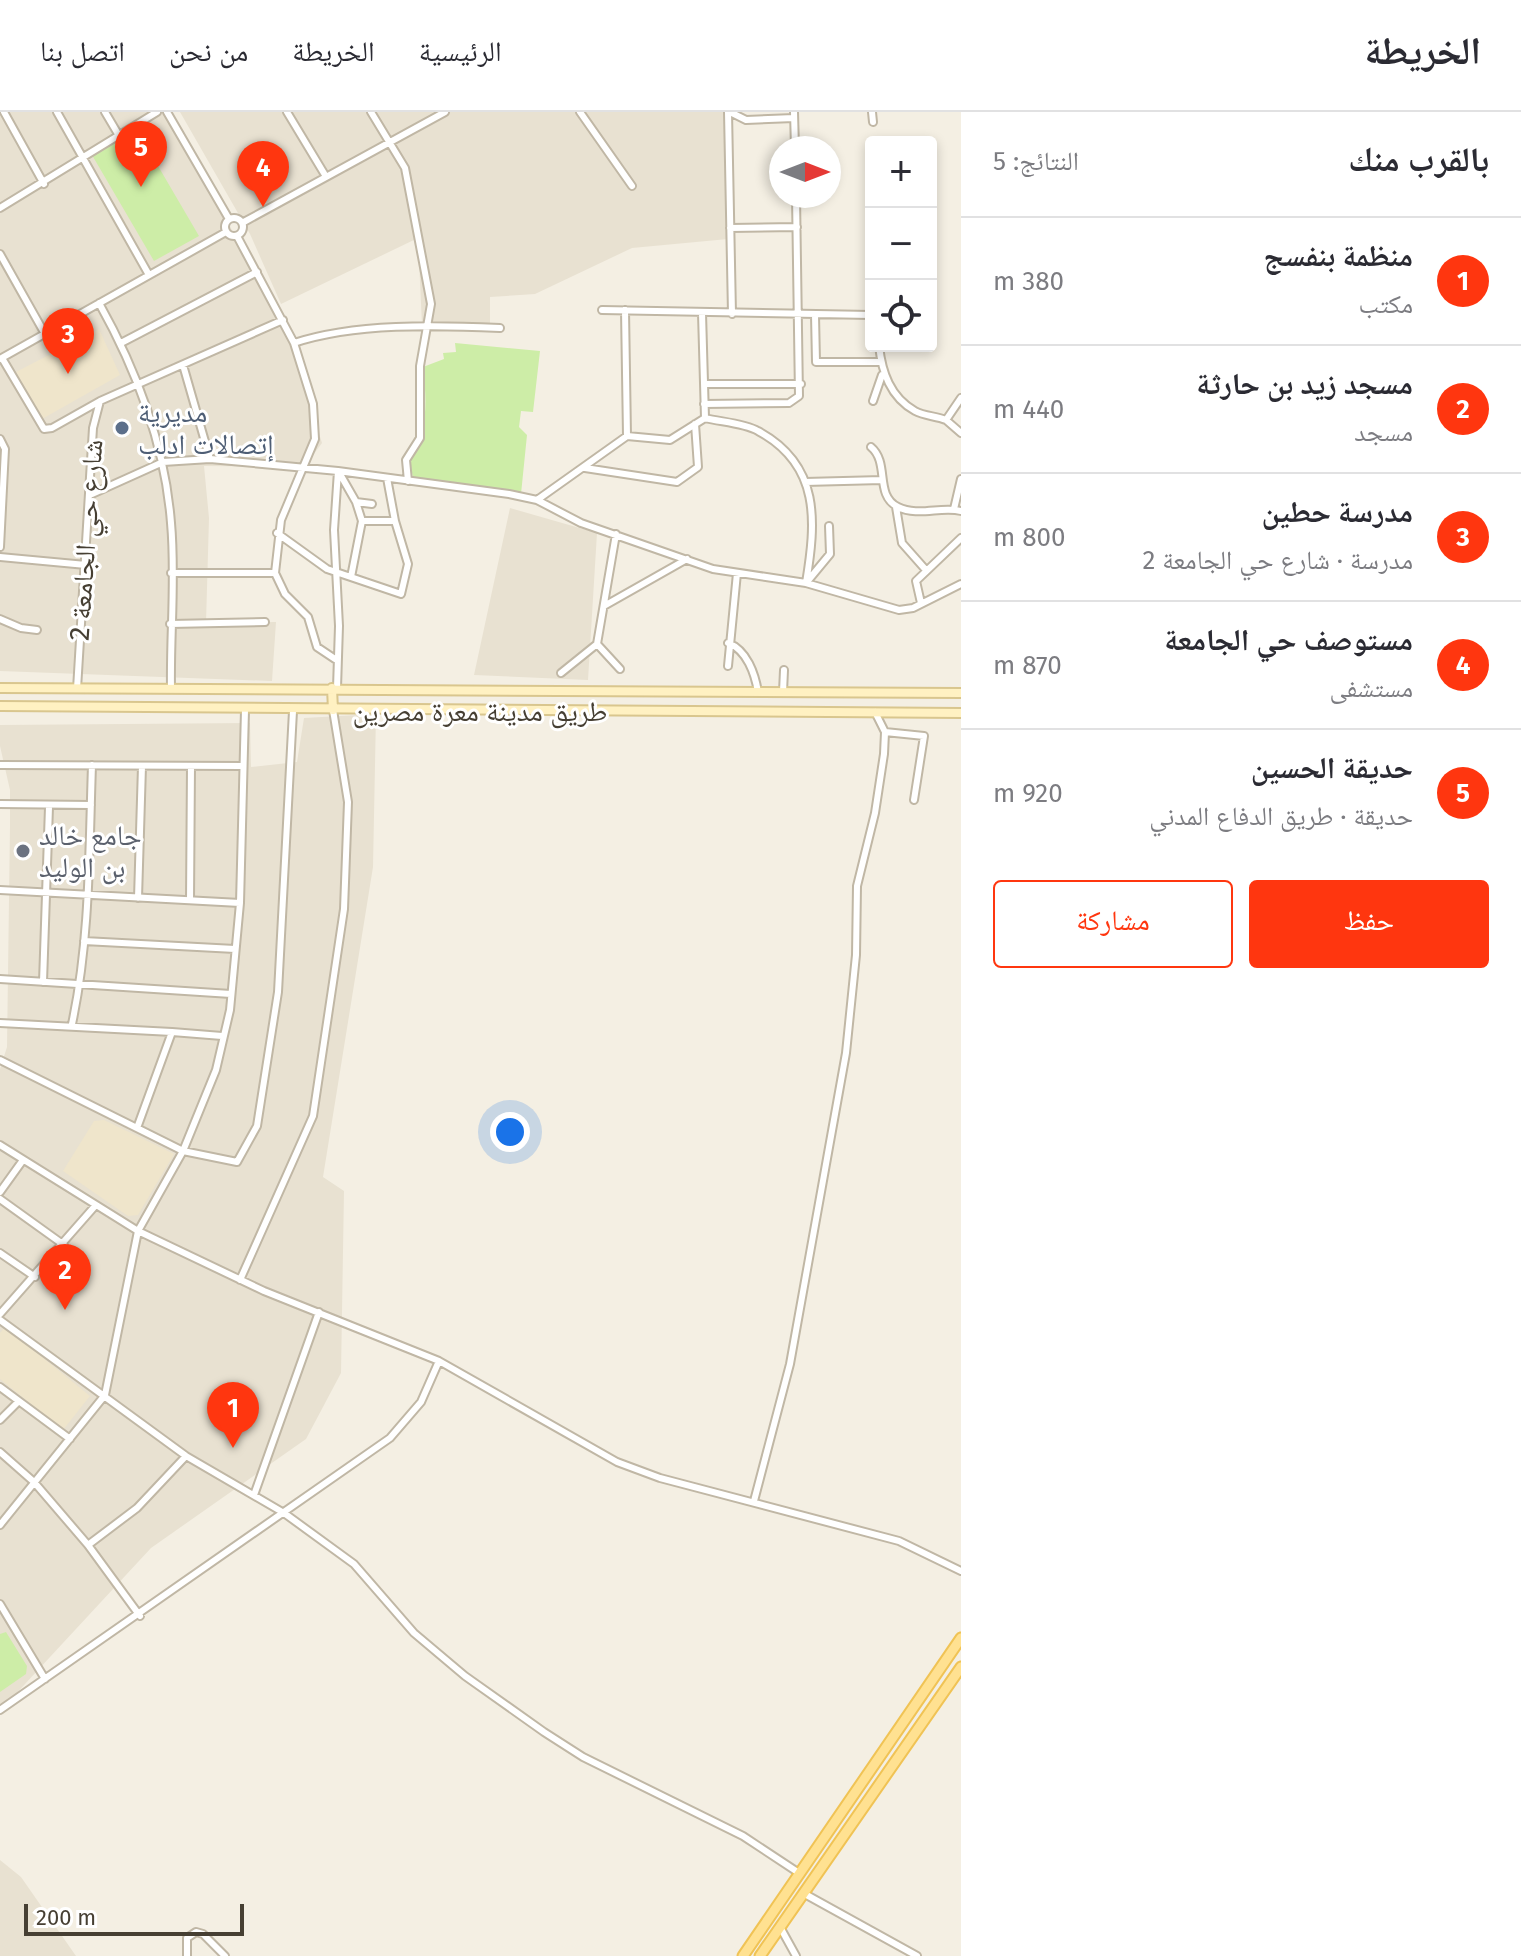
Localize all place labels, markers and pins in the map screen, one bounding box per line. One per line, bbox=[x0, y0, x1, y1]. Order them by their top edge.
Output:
pin: 5 bbox=[115, 121, 167, 187]
pin: 4 bbox=[237, 141, 289, 207]
pin: 3 bbox=[42, 308, 94, 374]
place label: مديرية إتصالات ادلب bbox=[138, 396, 274, 462]
marker: مديرية إتصالات ادلب bbox=[113, 419, 131, 437]
place label: جامع خالد بن الوليد bbox=[39, 819, 142, 885]
marker: جامع خالد بن الوليد bbox=[14, 842, 32, 860]
pin: 2 bbox=[39, 1244, 91, 1310]
pin: 1 bbox=[207, 1382, 259, 1448]

